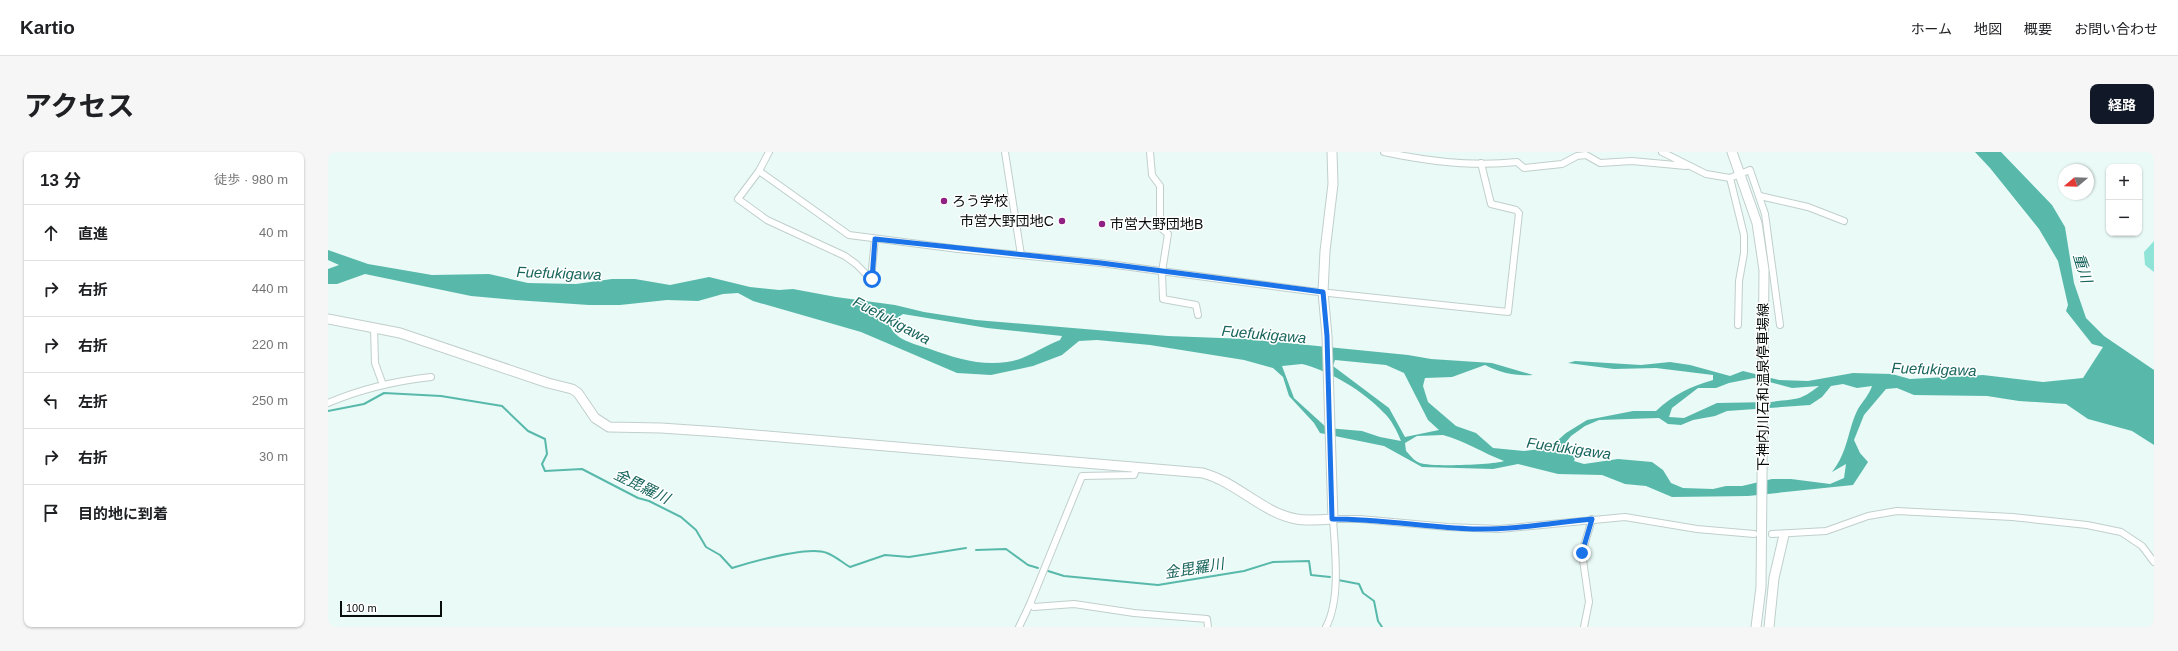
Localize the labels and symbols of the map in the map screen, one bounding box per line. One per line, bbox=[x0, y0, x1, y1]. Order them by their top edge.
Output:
north arrow bbox=[2058, 164, 2094, 200]
place label: ろう学校 bbox=[952, 193, 1008, 209]
marker: ろう学校 bbox=[939, 196, 949, 206]
place label: 市営大野団地C bbox=[960, 213, 1054, 229]
marker: 市営大野団地C bbox=[1057, 216, 1067, 226]
place label: 市営大野団地B bbox=[1110, 216, 1203, 232]
marker: 市営大野団地B bbox=[1097, 219, 1107, 229]
water label: 重川 bbox=[2070, 251, 2096, 287]
water label: Fuefukigawa bbox=[516, 263, 602, 283]
route start bbox=[863, 270, 881, 288]
water label: Fuefukigawa bbox=[850, 293, 934, 347]
street label: 下神内川石和温泉停車場線 bbox=[1755, 303, 1771, 471]
water label: Fuefukigawa bbox=[1221, 322, 1307, 346]
water label: Fuefukigawa bbox=[1891, 359, 1977, 379]
water label: Fuefukigawa bbox=[1526, 434, 1612, 462]
water label: 金毘羅川 bbox=[611, 465, 674, 508]
route end bbox=[1573, 544, 1591, 562]
water label: 金毘羅川 bbox=[1163, 555, 1227, 581]
scale bar bbox=[340, 599, 442, 618]

